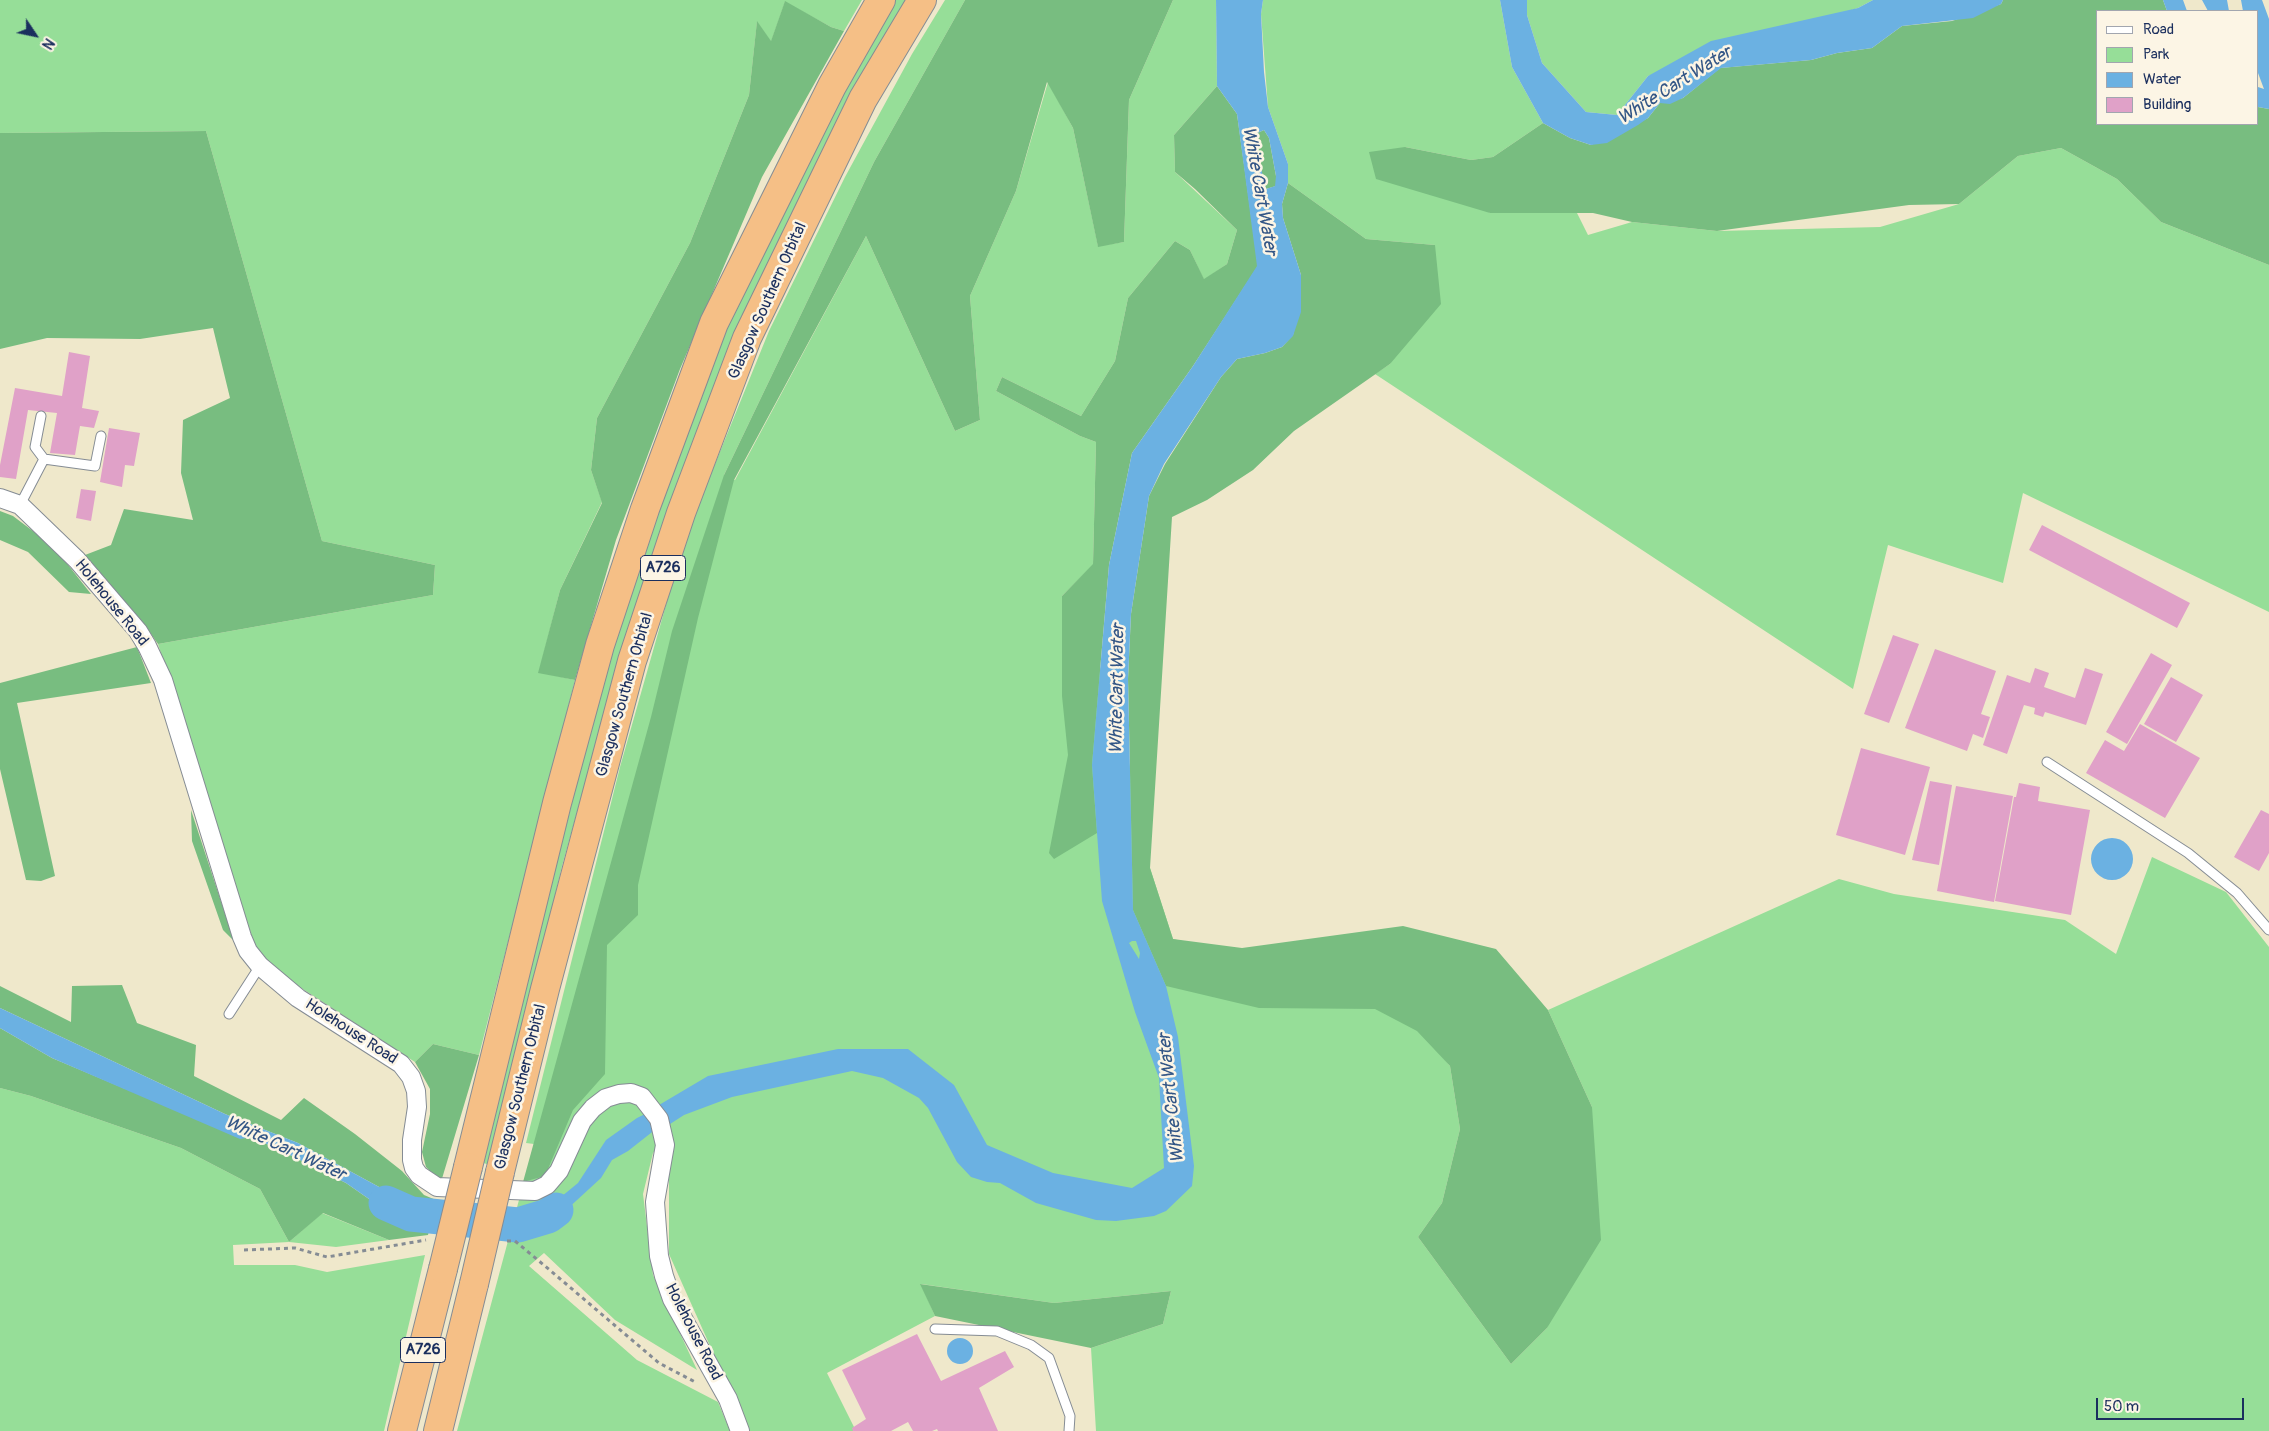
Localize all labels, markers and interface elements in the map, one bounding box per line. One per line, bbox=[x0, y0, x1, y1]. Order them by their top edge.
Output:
north arrow bbox=[10, 10, 60, 60]
legend bbox=[2096, 10, 2259, 125]
text: Road bbox=[2143, 20, 2174, 39]
text: N bbox=[38, 35, 58, 52]
water label: White Cart Water bbox=[1614, 42, 1736, 130]
text: Park bbox=[2143, 45, 2169, 64]
text: Water bbox=[2143, 70, 2181, 89]
text: Building bbox=[2143, 95, 2191, 114]
water label: White Cart Water bbox=[1237, 125, 1281, 257]
street label: Glasgow Southern Orbital bbox=[725, 219, 811, 383]
street label: Holehouse Road bbox=[70, 556, 152, 650]
road number: A726 bbox=[640, 556, 686, 580]
street label: Glasgow Southern Orbital bbox=[592, 611, 658, 779]
water label: White Cart Water bbox=[1106, 624, 1130, 754]
street label: Holehouse Road bbox=[301, 995, 401, 1069]
street label: Glasgow Southern Orbital bbox=[491, 1002, 551, 1172]
water label: White Cart Water bbox=[1154, 1032, 1190, 1164]
water label: White Cart Water bbox=[222, 1112, 348, 1186]
street label: Holehouse Road bbox=[660, 1280, 726, 1384]
road number: A726 bbox=[400, 1338, 446, 1362]
scale bar bbox=[2099, 1388, 2246, 1420]
text: 50 m bbox=[2104, 1397, 2139, 1416]

